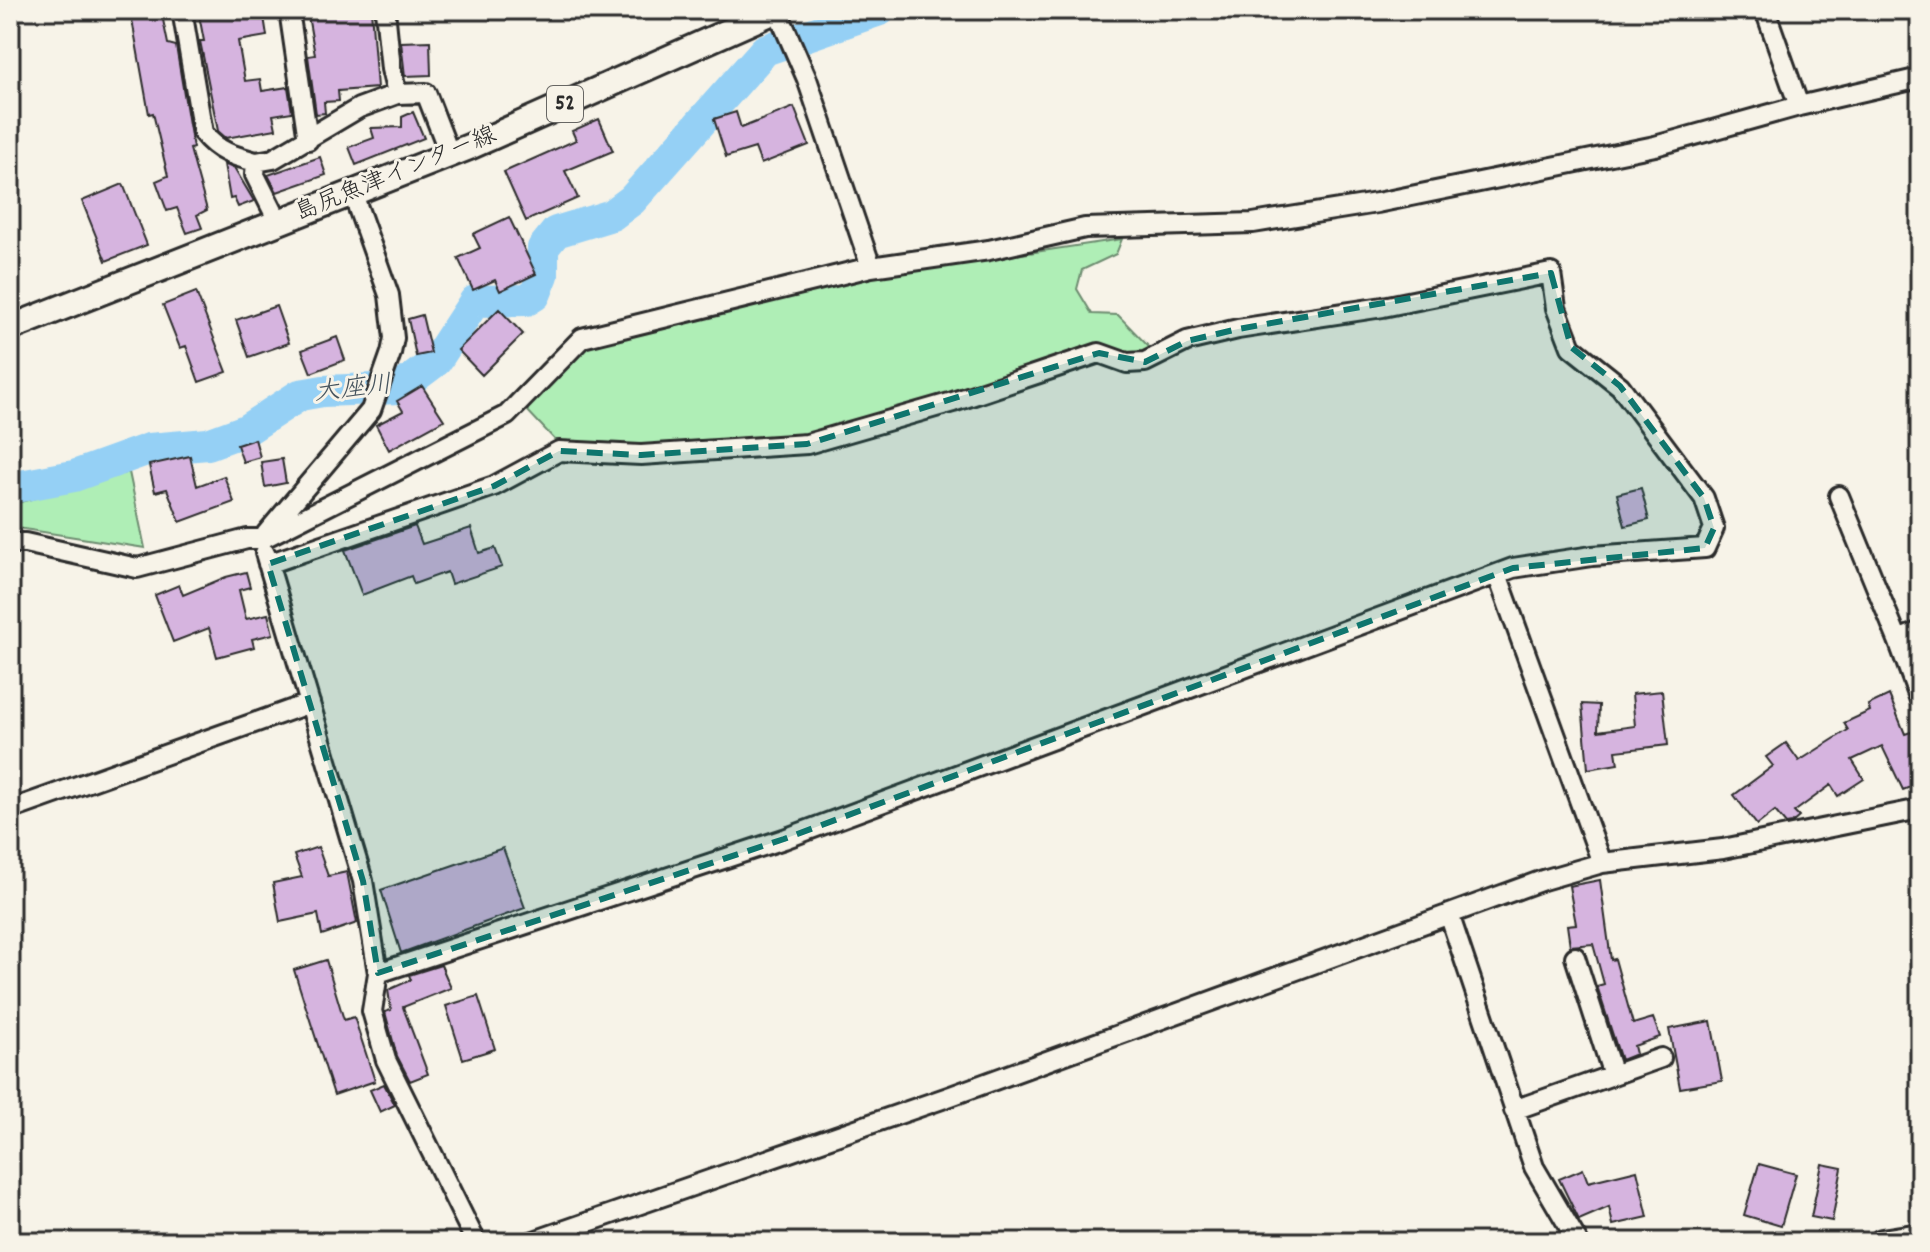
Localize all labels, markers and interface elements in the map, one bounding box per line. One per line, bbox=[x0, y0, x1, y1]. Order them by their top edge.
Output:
road number: 52 bbox=[547, 86, 583, 122]
street label: 島尻魚津インター線 bbox=[290, 119, 502, 231]
water label: 大座川 bbox=[312, 368, 394, 412]

